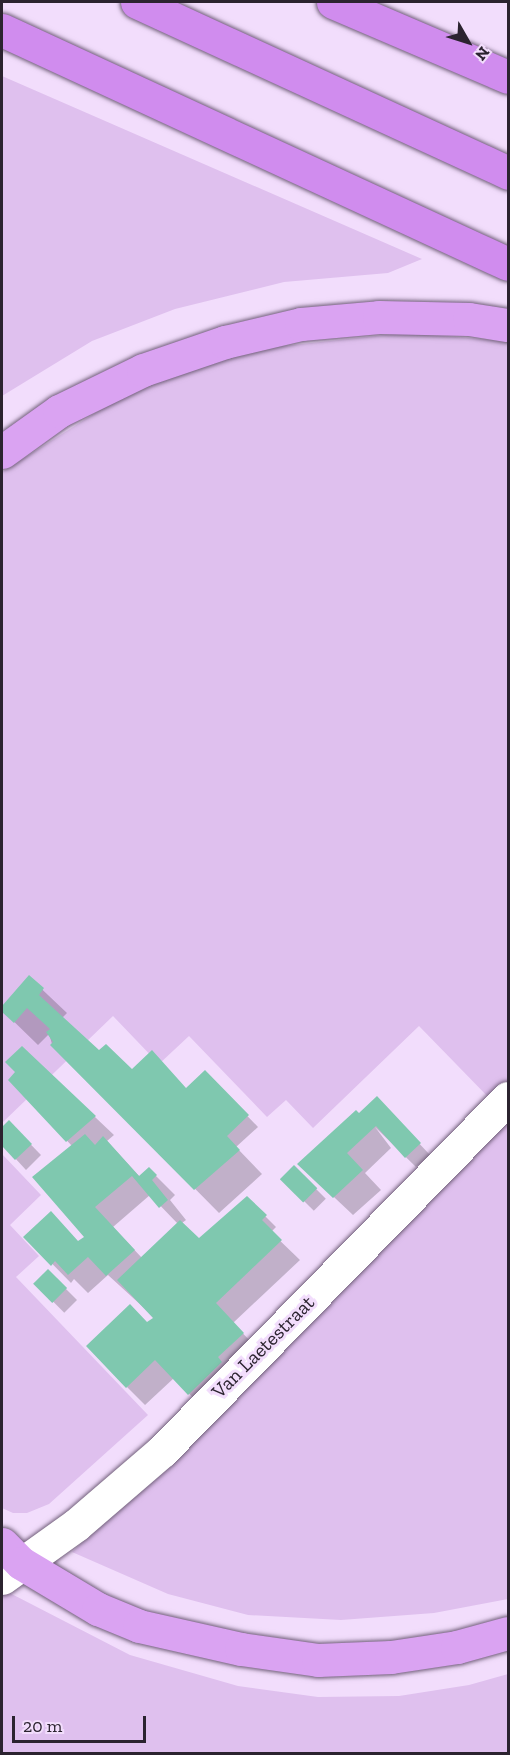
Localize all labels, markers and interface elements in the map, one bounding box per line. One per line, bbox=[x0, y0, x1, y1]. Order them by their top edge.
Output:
north arrow bbox=[438, 12, 498, 72]
text: N bbox=[471, 43, 494, 64]
street label: Van Laetestraat bbox=[207, 1291, 319, 1403]
scale bar bbox=[15, 1704, 148, 1742]
text: 20 m bbox=[23, 1715, 62, 1737]

